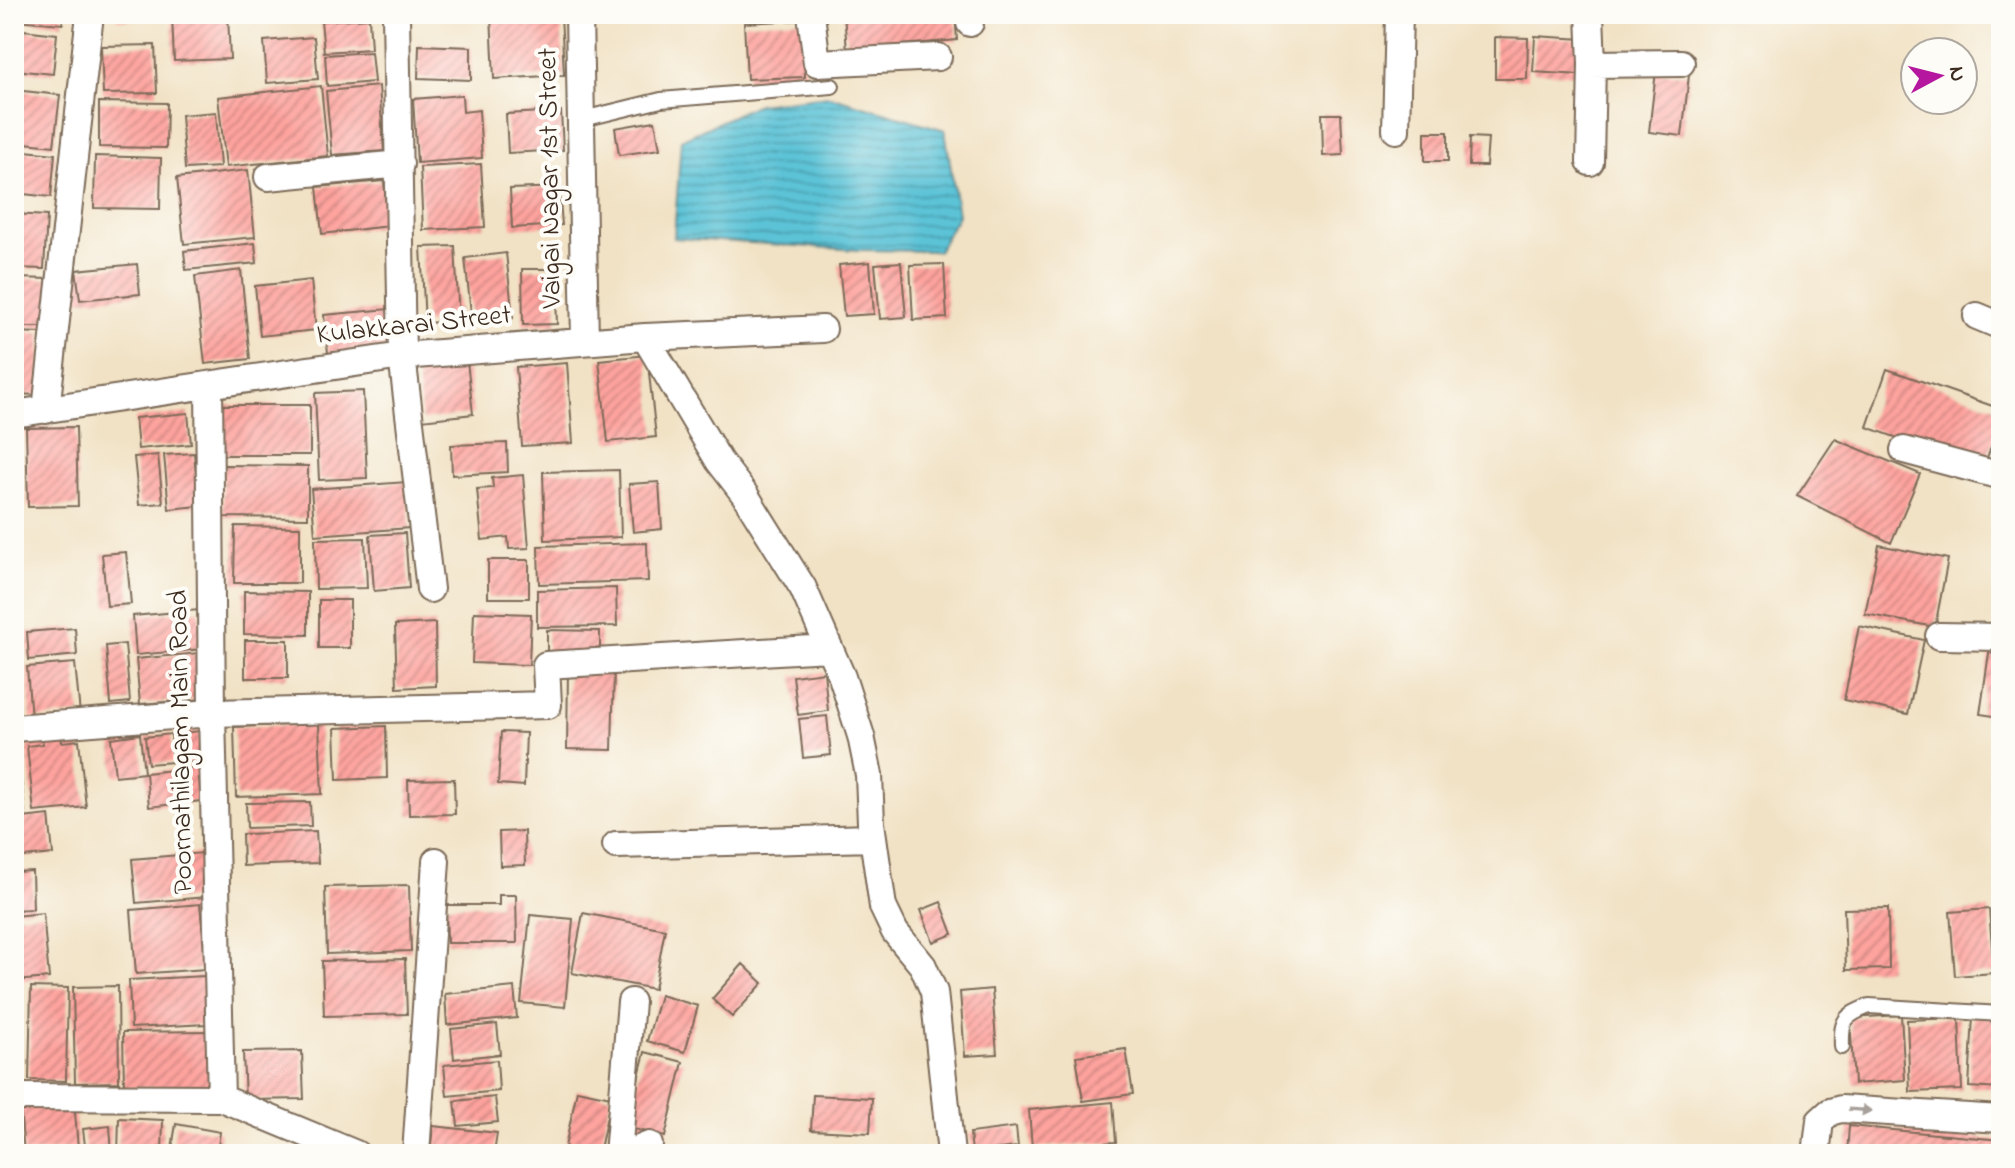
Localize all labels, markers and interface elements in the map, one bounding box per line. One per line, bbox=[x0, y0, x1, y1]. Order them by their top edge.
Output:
north arrow bbox=[1899, 36, 1979, 116]
street label: Vaigai Nagar 1st Street bbox=[528, 47, 574, 310]
text: N bbox=[1939, 65, 1973, 83]
street label: Kulakkarai Street bbox=[315, 295, 513, 357]
street label: Poornathilagam Main Road bbox=[159, 589, 205, 894]
one-way arrow bbox=[1848, 1104, 1873, 1117]

